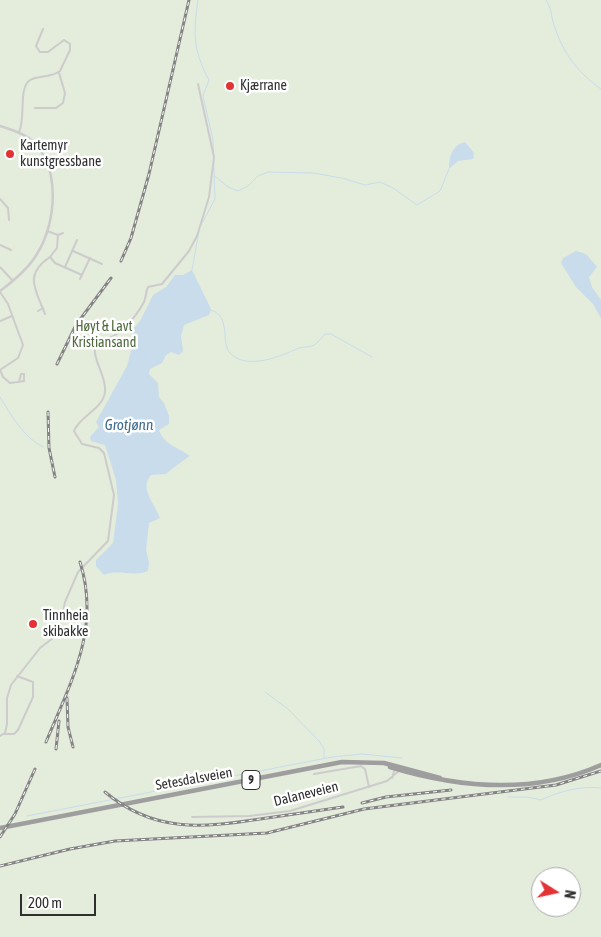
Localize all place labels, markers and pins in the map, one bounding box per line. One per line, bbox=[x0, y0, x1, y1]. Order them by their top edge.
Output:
place label: Kjærrane bbox=[240, 78, 287, 94]
marker: Kjærrane bbox=[224, 80, 236, 92]
place label: Kartemyr kunstgressbane bbox=[20, 138, 101, 170]
marker: Kartemyr kunstgressbane bbox=[4, 148, 16, 160]
place label: Tinnheia skibakke bbox=[43, 608, 89, 640]
marker: Tinnheia skibakke bbox=[27, 618, 39, 630]

